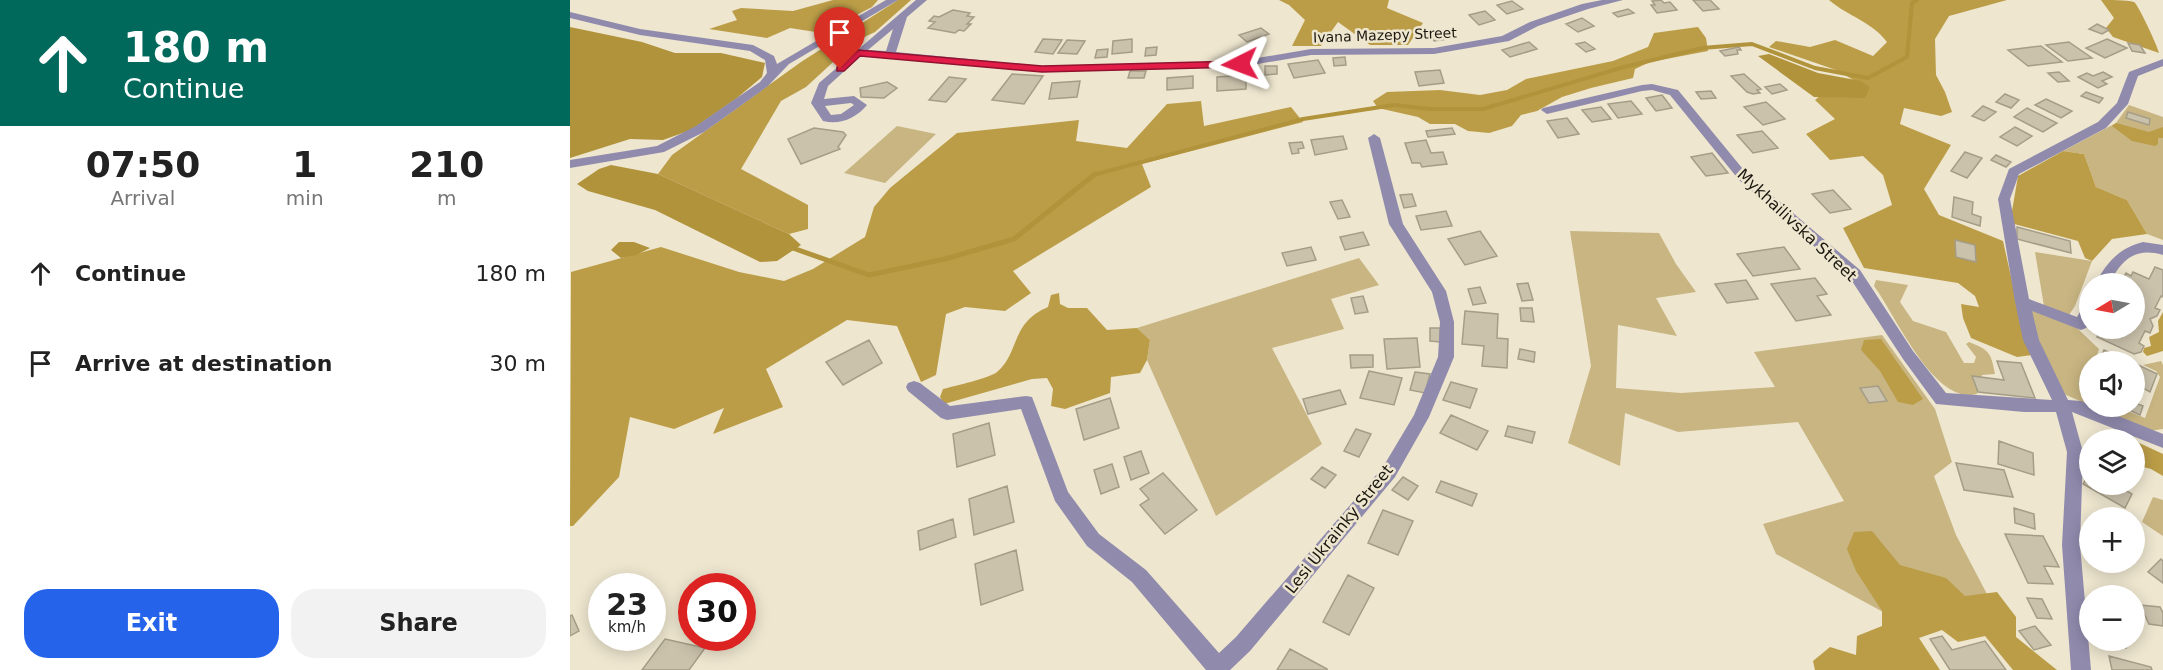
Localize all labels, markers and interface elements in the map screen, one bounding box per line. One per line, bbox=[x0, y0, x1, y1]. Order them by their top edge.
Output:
pin bbox=[814, 7, 865, 69]
icon: arrive bbox=[823, 16, 856, 49]
text: 180 m bbox=[123, 23, 269, 72]
icon: ahead bbox=[24, 24, 102, 102]
street label: Ivana Mazepy Street bbox=[1313, 24, 1458, 46]
position arrow bbox=[1208, 32, 1272, 96]
text: Continue bbox=[123, 73, 244, 104]
text: 07:50 bbox=[86, 144, 200, 185]
text: 1 bbox=[292, 144, 317, 185]
text: 210 bbox=[409, 144, 484, 185]
street label: Mykhailivska Street bbox=[1733, 165, 1861, 285]
text: Arrival bbox=[110, 186, 175, 210]
text: min bbox=[286, 186, 324, 210]
text: m bbox=[437, 186, 457, 210]
icon: ahead bbox=[24, 257, 57, 290]
text: Continue bbox=[75, 261, 186, 286]
text: 180 m bbox=[476, 261, 546, 286]
north arrow bbox=[2079, 273, 2145, 339]
map controls bbox=[2079, 273, 2145, 651]
icon: arrive bbox=[24, 347, 57, 380]
text: Arrive at destination bbox=[75, 351, 332, 376]
text: 30 m bbox=[490, 351, 546, 376]
button: sound bbox=[2079, 351, 2145, 417]
button: layers bbox=[2079, 429, 2145, 495]
street label: Lesi Ukrainky Street bbox=[1281, 461, 1397, 597]
button: + bbox=[2079, 507, 2145, 573]
speed limit sign: 30 bbox=[678, 573, 756, 651]
button: − bbox=[2079, 585, 2145, 651]
text: 23 bbox=[606, 587, 648, 622]
button: Exit bbox=[24, 589, 279, 658]
button: Share bbox=[291, 589, 546, 658]
text: km/h bbox=[608, 618, 646, 636]

